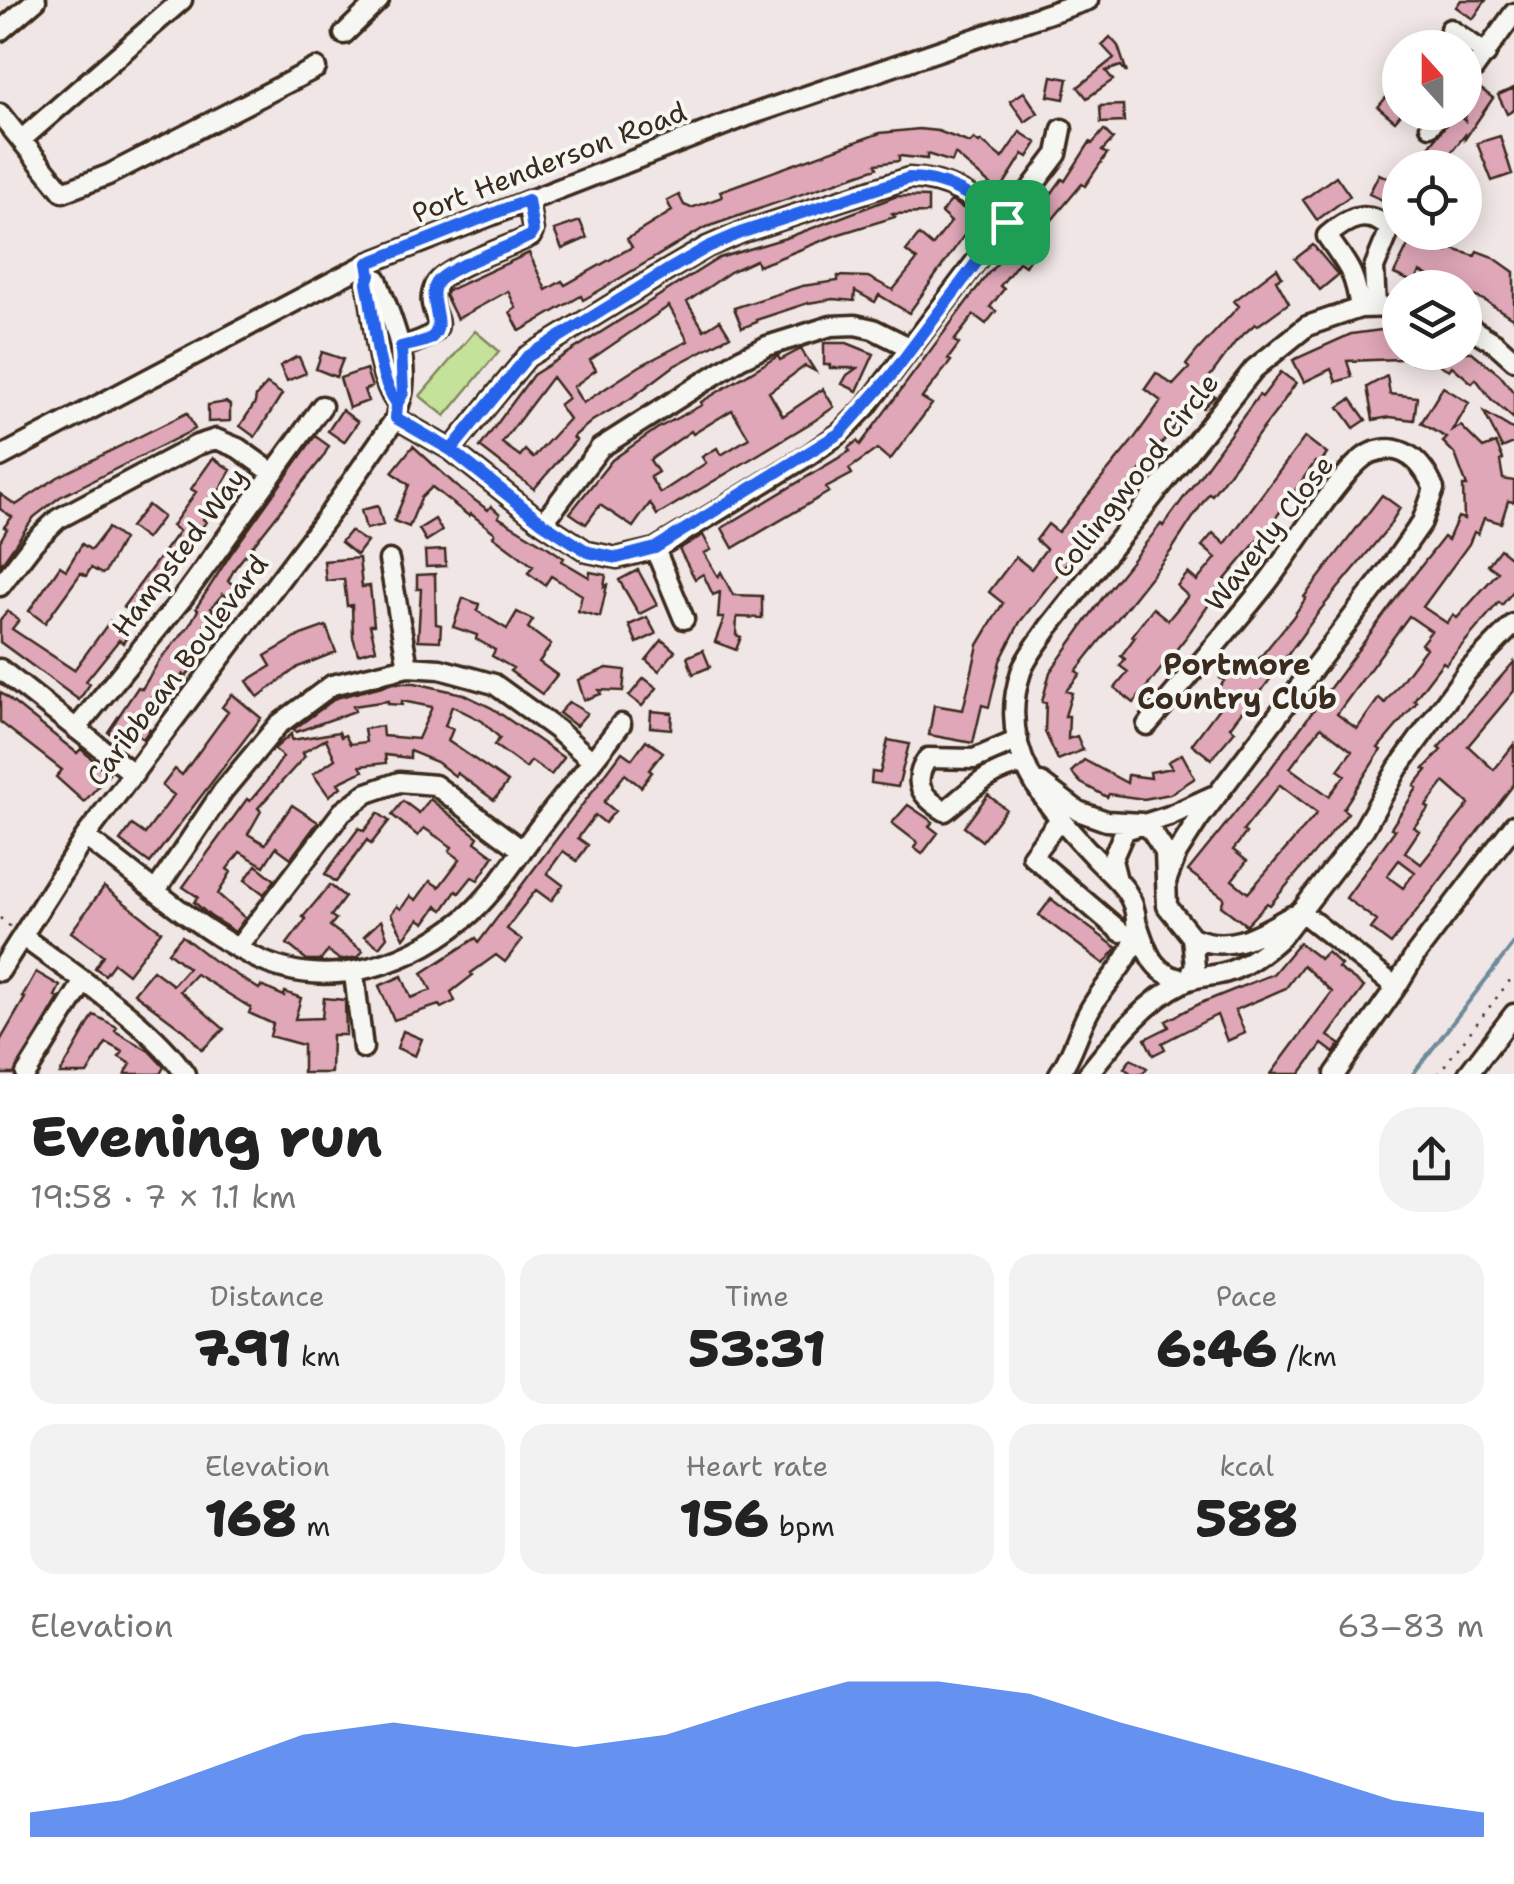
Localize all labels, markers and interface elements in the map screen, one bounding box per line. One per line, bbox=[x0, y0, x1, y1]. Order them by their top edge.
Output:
north arrow bbox=[1382, 30, 1482, 130]
map controls bbox=[1382, 30, 1482, 370]
street label: Port Henderson Road bbox=[406, 92, 692, 232]
button: locate bbox=[1382, 150, 1482, 250]
pin bbox=[965, 180, 1050, 265]
icon: arrive bbox=[980, 195, 1035, 250]
button: layers bbox=[1382, 270, 1482, 370]
street label: Collingwood Circle bbox=[1043, 365, 1227, 585]
street label: Waverly Close bbox=[1196, 447, 1342, 619]
street label: Hampsted Way bbox=[103, 459, 255, 645]
street label: Caribbean Boulevard bbox=[77, 546, 277, 794]
district label: Portmore Country Club bbox=[1137, 644, 1337, 719]
text: Evening run bbox=[30, 1100, 382, 1174]
button: share bbox=[1379, 1107, 1484, 1212]
text: 19:58 · 7 × 1.1 km bbox=[30, 1175, 296, 1218]
text: Distance bbox=[210, 1277, 325, 1315]
text: Time bbox=[725, 1277, 789, 1315]
text: Pace bbox=[1216, 1277, 1277, 1315]
text: 7.91 bbox=[194, 1315, 291, 1382]
text: 53:31 bbox=[688, 1315, 826, 1382]
text: 6:46 bbox=[1156, 1315, 1277, 1382]
text: km bbox=[291, 1337, 340, 1375]
text: /km bbox=[1277, 1337, 1337, 1375]
text: Elevation bbox=[205, 1447, 330, 1485]
text: Heart rate bbox=[686, 1447, 828, 1485]
text: kcal bbox=[1219, 1447, 1274, 1485]
text: 168 bbox=[204, 1485, 297, 1552]
text: 156 bbox=[679, 1485, 769, 1552]
text: 588 bbox=[1195, 1485, 1298, 1552]
text: m bbox=[297, 1507, 330, 1545]
text: bpm bbox=[769, 1507, 835, 1545]
text: Elevation bbox=[30, 1604, 173, 1647]
text: 63–83 m bbox=[1337, 1604, 1484, 1647]

